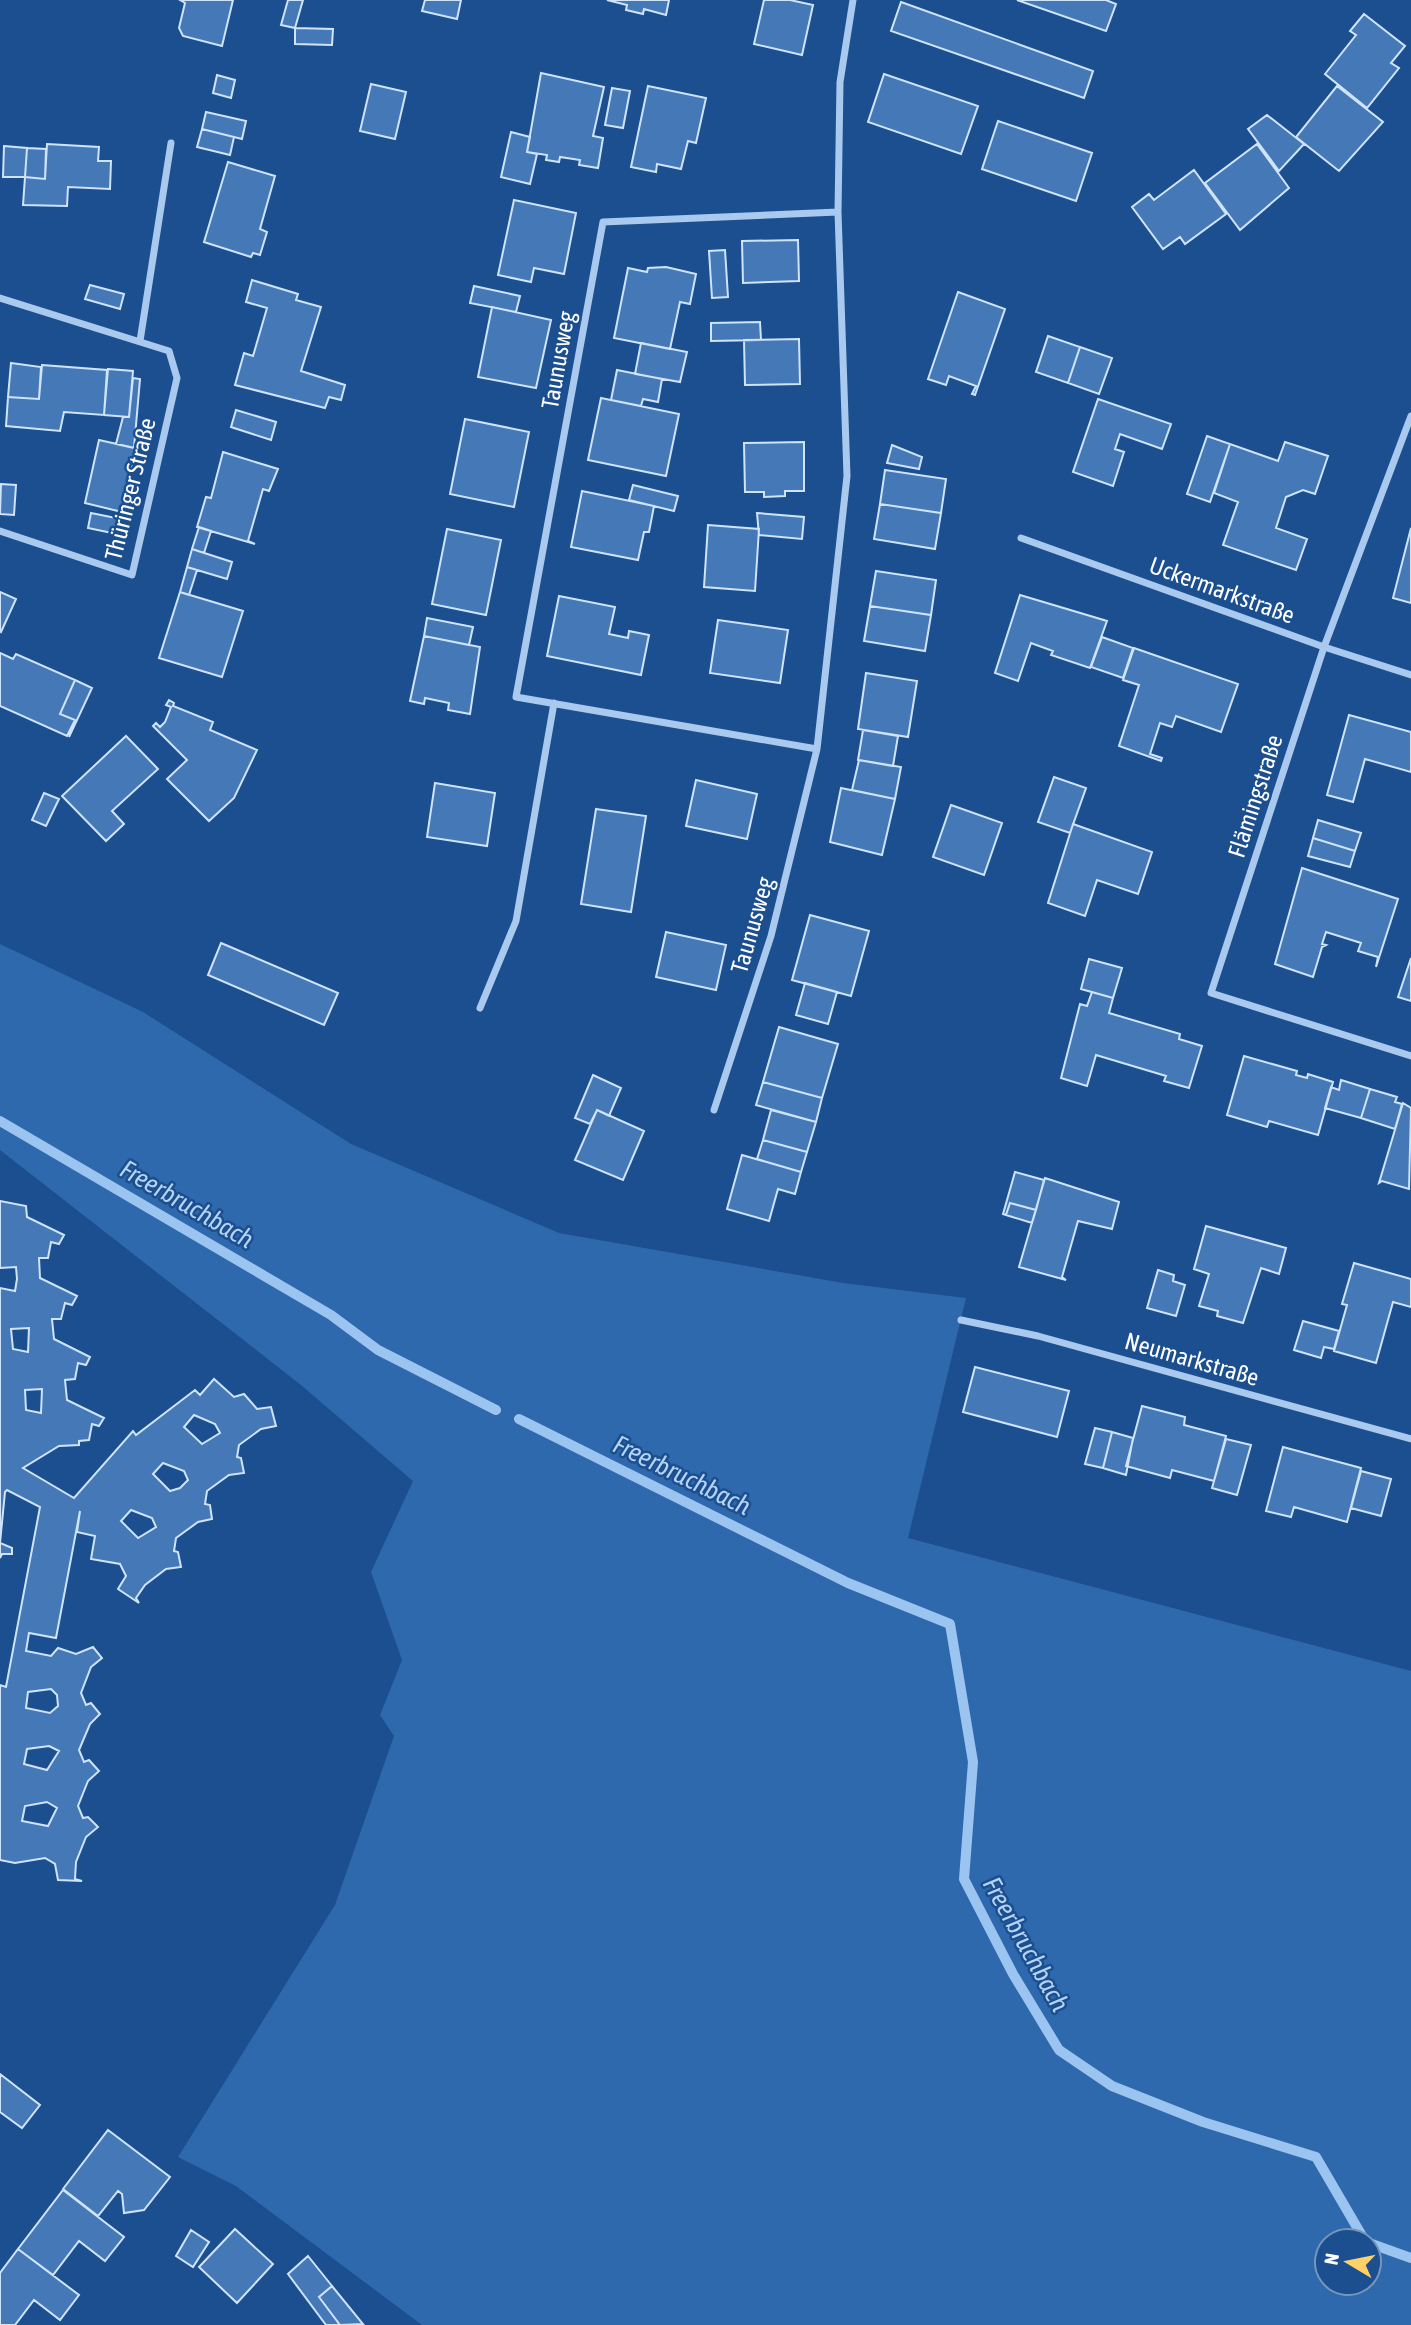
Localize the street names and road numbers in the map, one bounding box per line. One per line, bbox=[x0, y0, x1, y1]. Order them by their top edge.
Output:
street label: Taunusweg bbox=[536, 308, 580, 411]
street label: Thüringer Straße bbox=[99, 415, 161, 563]
street label: Uckermarkstraße bbox=[1146, 551, 1298, 629]
street label: Flämingstraße bbox=[1222, 731, 1288, 861]
street label: Taunusweg bbox=[725, 873, 779, 976]
street label: Neumarkstraße bbox=[1122, 1327, 1262, 1391]

